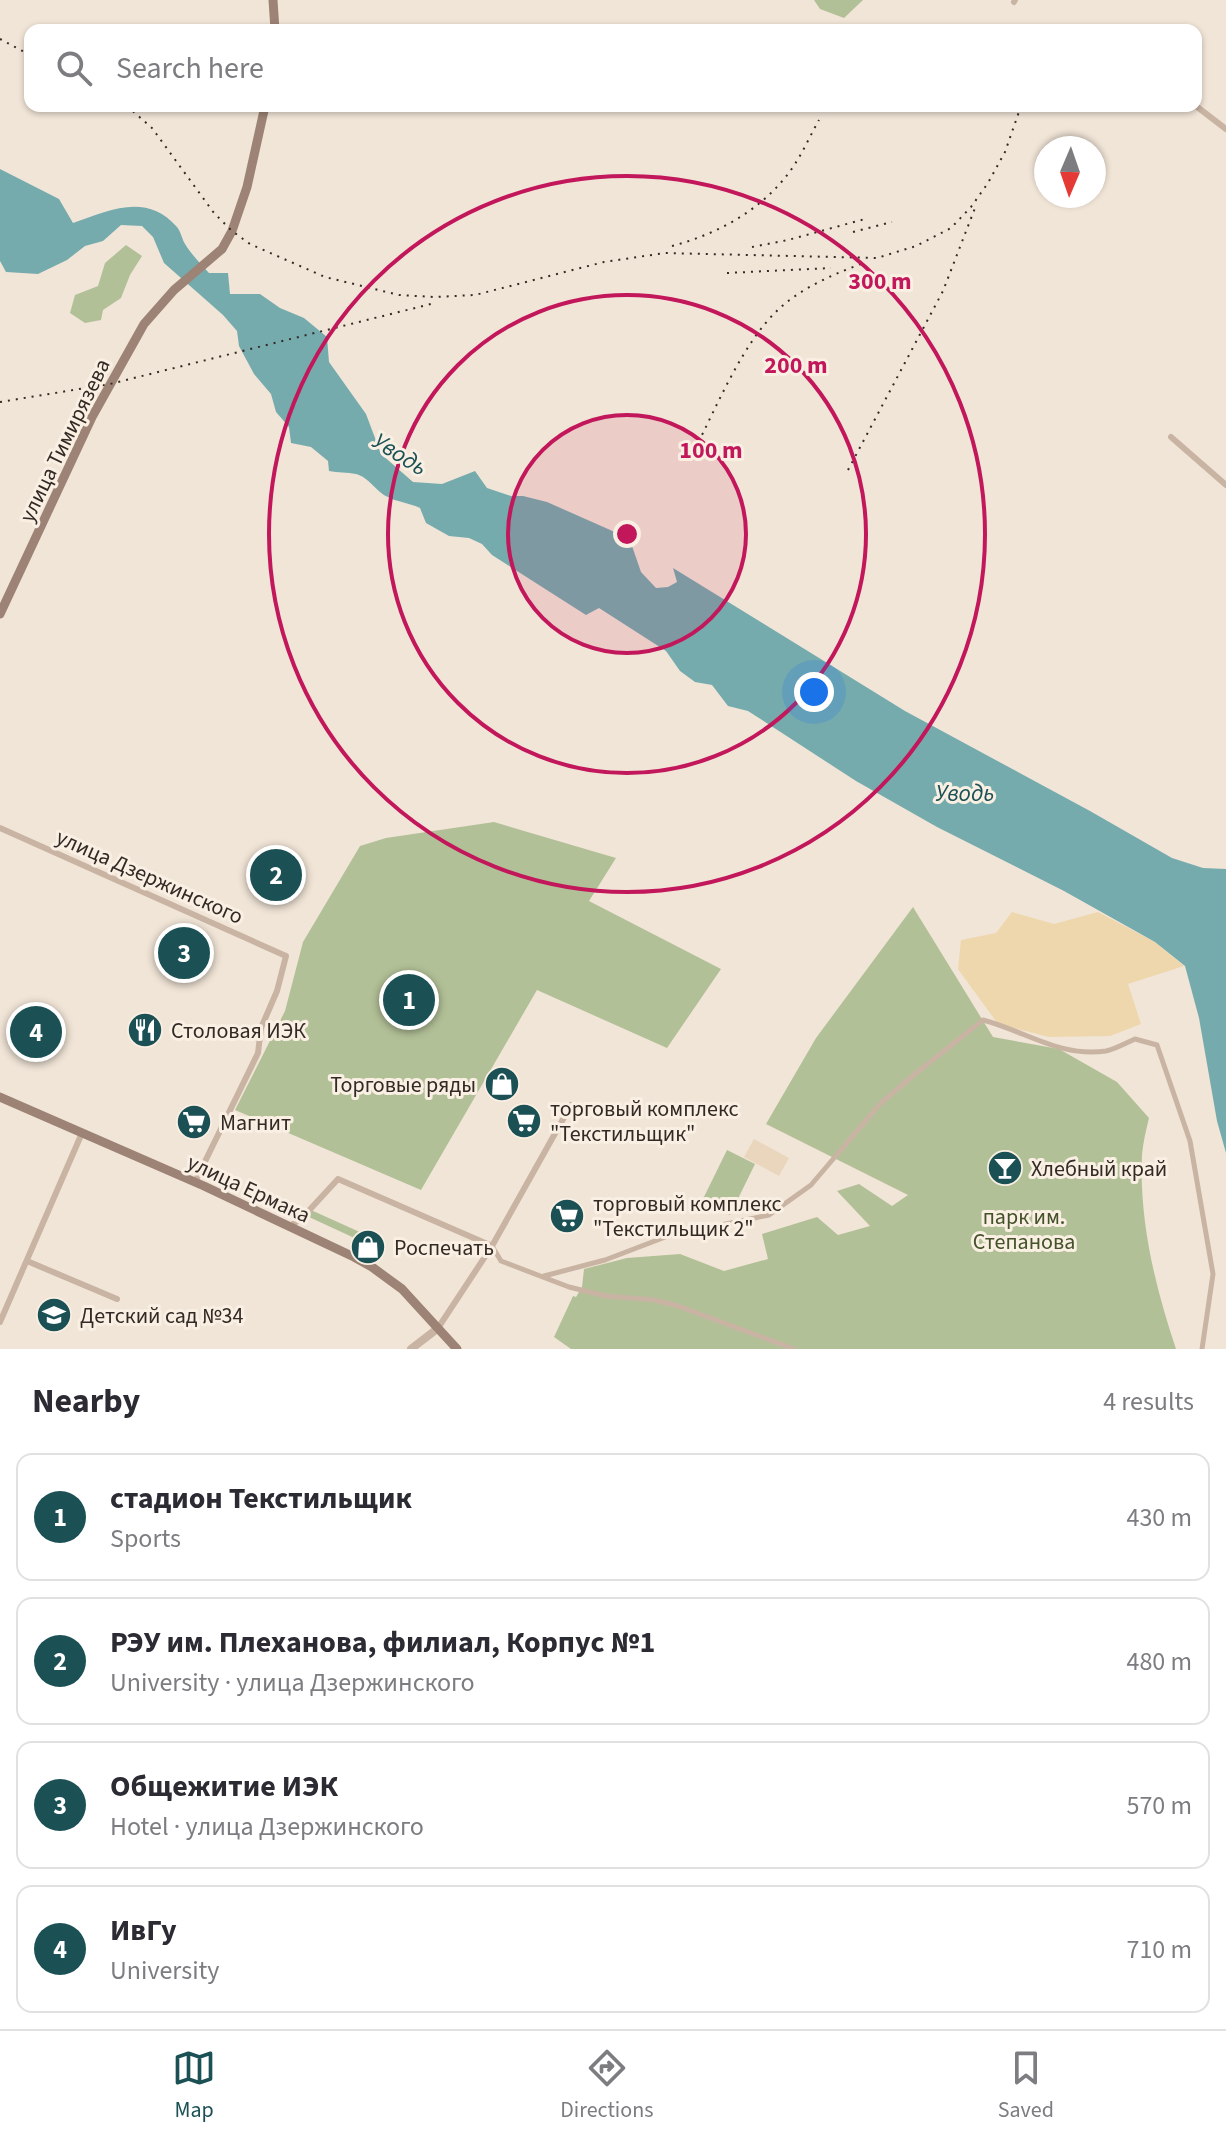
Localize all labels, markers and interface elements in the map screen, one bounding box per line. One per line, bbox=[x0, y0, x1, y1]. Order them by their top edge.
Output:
search box bbox=[24, 24, 1202, 112]
icon: search bbox=[52, 46, 96, 90]
text: Search here bbox=[116, 47, 264, 90]
north arrow bbox=[1034, 136, 1106, 208]
text: 300 m bbox=[848, 264, 912, 299]
text: 200 m bbox=[764, 348, 828, 383]
street label: улица Тимирязева bbox=[11, 353, 118, 528]
water label: Уводь bbox=[366, 424, 434, 485]
text: 100 m bbox=[679, 433, 743, 468]
centre of rings bbox=[613, 520, 641, 548]
your location bbox=[794, 672, 834, 712]
water label: Уводь bbox=[936, 776, 994, 811]
street label: улица Дзержинского bbox=[51, 821, 248, 933]
pin: 2 bbox=[250, 845, 302, 905]
pin: 3 bbox=[158, 923, 210, 983]
pin: 1 bbox=[383, 970, 435, 1030]
pin: 4 bbox=[10, 1002, 62, 1062]
restaurant icon: Столовая ИЭК bbox=[126, 1011, 164, 1049]
place label: Столовая ИЭК bbox=[171, 1015, 306, 1047]
shop icon: Торговые ряды bbox=[483, 1065, 521, 1103]
place label: Торговые ряды bbox=[330, 1069, 476, 1101]
place label: торговый комплекс "Текстильщик" bbox=[550, 1093, 738, 1150]
supermarket icon: торговый комплекс "Текстильщик" bbox=[505, 1102, 543, 1140]
supermarket icon: Магнит bbox=[175, 1103, 213, 1141]
place label: Магнит bbox=[220, 1107, 291, 1139]
street label: улица Ермака bbox=[182, 1146, 315, 1231]
bar icon: Хлебный край bbox=[986, 1149, 1024, 1187]
place label: Хлебный край bbox=[1031, 1153, 1167, 1185]
place label: торговый комплекс "Текстильщик 2" bbox=[593, 1188, 781, 1245]
supermarket icon: торговый комплекс "Текстильщик 2" bbox=[548, 1197, 586, 1235]
park label: парк им. Степанова bbox=[973, 1201, 1075, 1258]
shop icon: Роспечать bbox=[349, 1228, 387, 1266]
place label: Роспечать bbox=[394, 1232, 494, 1264]
school or university icon: Детский сад №34 bbox=[35, 1296, 73, 1334]
place label: Детский сад №34 bbox=[80, 1300, 243, 1332]
text: Nearby bbox=[32, 1377, 140, 1426]
text: 4 results bbox=[1103, 1383, 1194, 1420]
text: стадион Текстильщик bbox=[110, 1477, 412, 1520]
text: 1 bbox=[53, 1499, 67, 1536]
text: 430 m bbox=[1126, 1499, 1192, 1536]
text: Sports bbox=[110, 1520, 181, 1557]
text: РЭУ им. Плеханова, филиал, Корпус №1 bbox=[110, 1621, 655, 1664]
text: 2 bbox=[53, 1643, 67, 1680]
text: 480 m bbox=[1126, 1643, 1192, 1680]
text: University · улица Дзержинского bbox=[110, 1664, 475, 1701]
text: Общежитие ИЭК bbox=[110, 1765, 338, 1808]
text: 3 bbox=[53, 1787, 67, 1824]
text: 570 m bbox=[1126, 1787, 1192, 1824]
text: Hotel · улица Дзержинского bbox=[110, 1808, 424, 1845]
text: ИвГу bbox=[110, 1909, 177, 1952]
text: 4 bbox=[53, 1931, 67, 1968]
text: 710 m bbox=[1126, 1931, 1192, 1968]
text: University bbox=[110, 1952, 219, 1989]
tab: Map bbox=[172, 2046, 216, 2126]
tab: Directions bbox=[560, 2046, 653, 2126]
tab: Saved bbox=[998, 2046, 1054, 2126]

